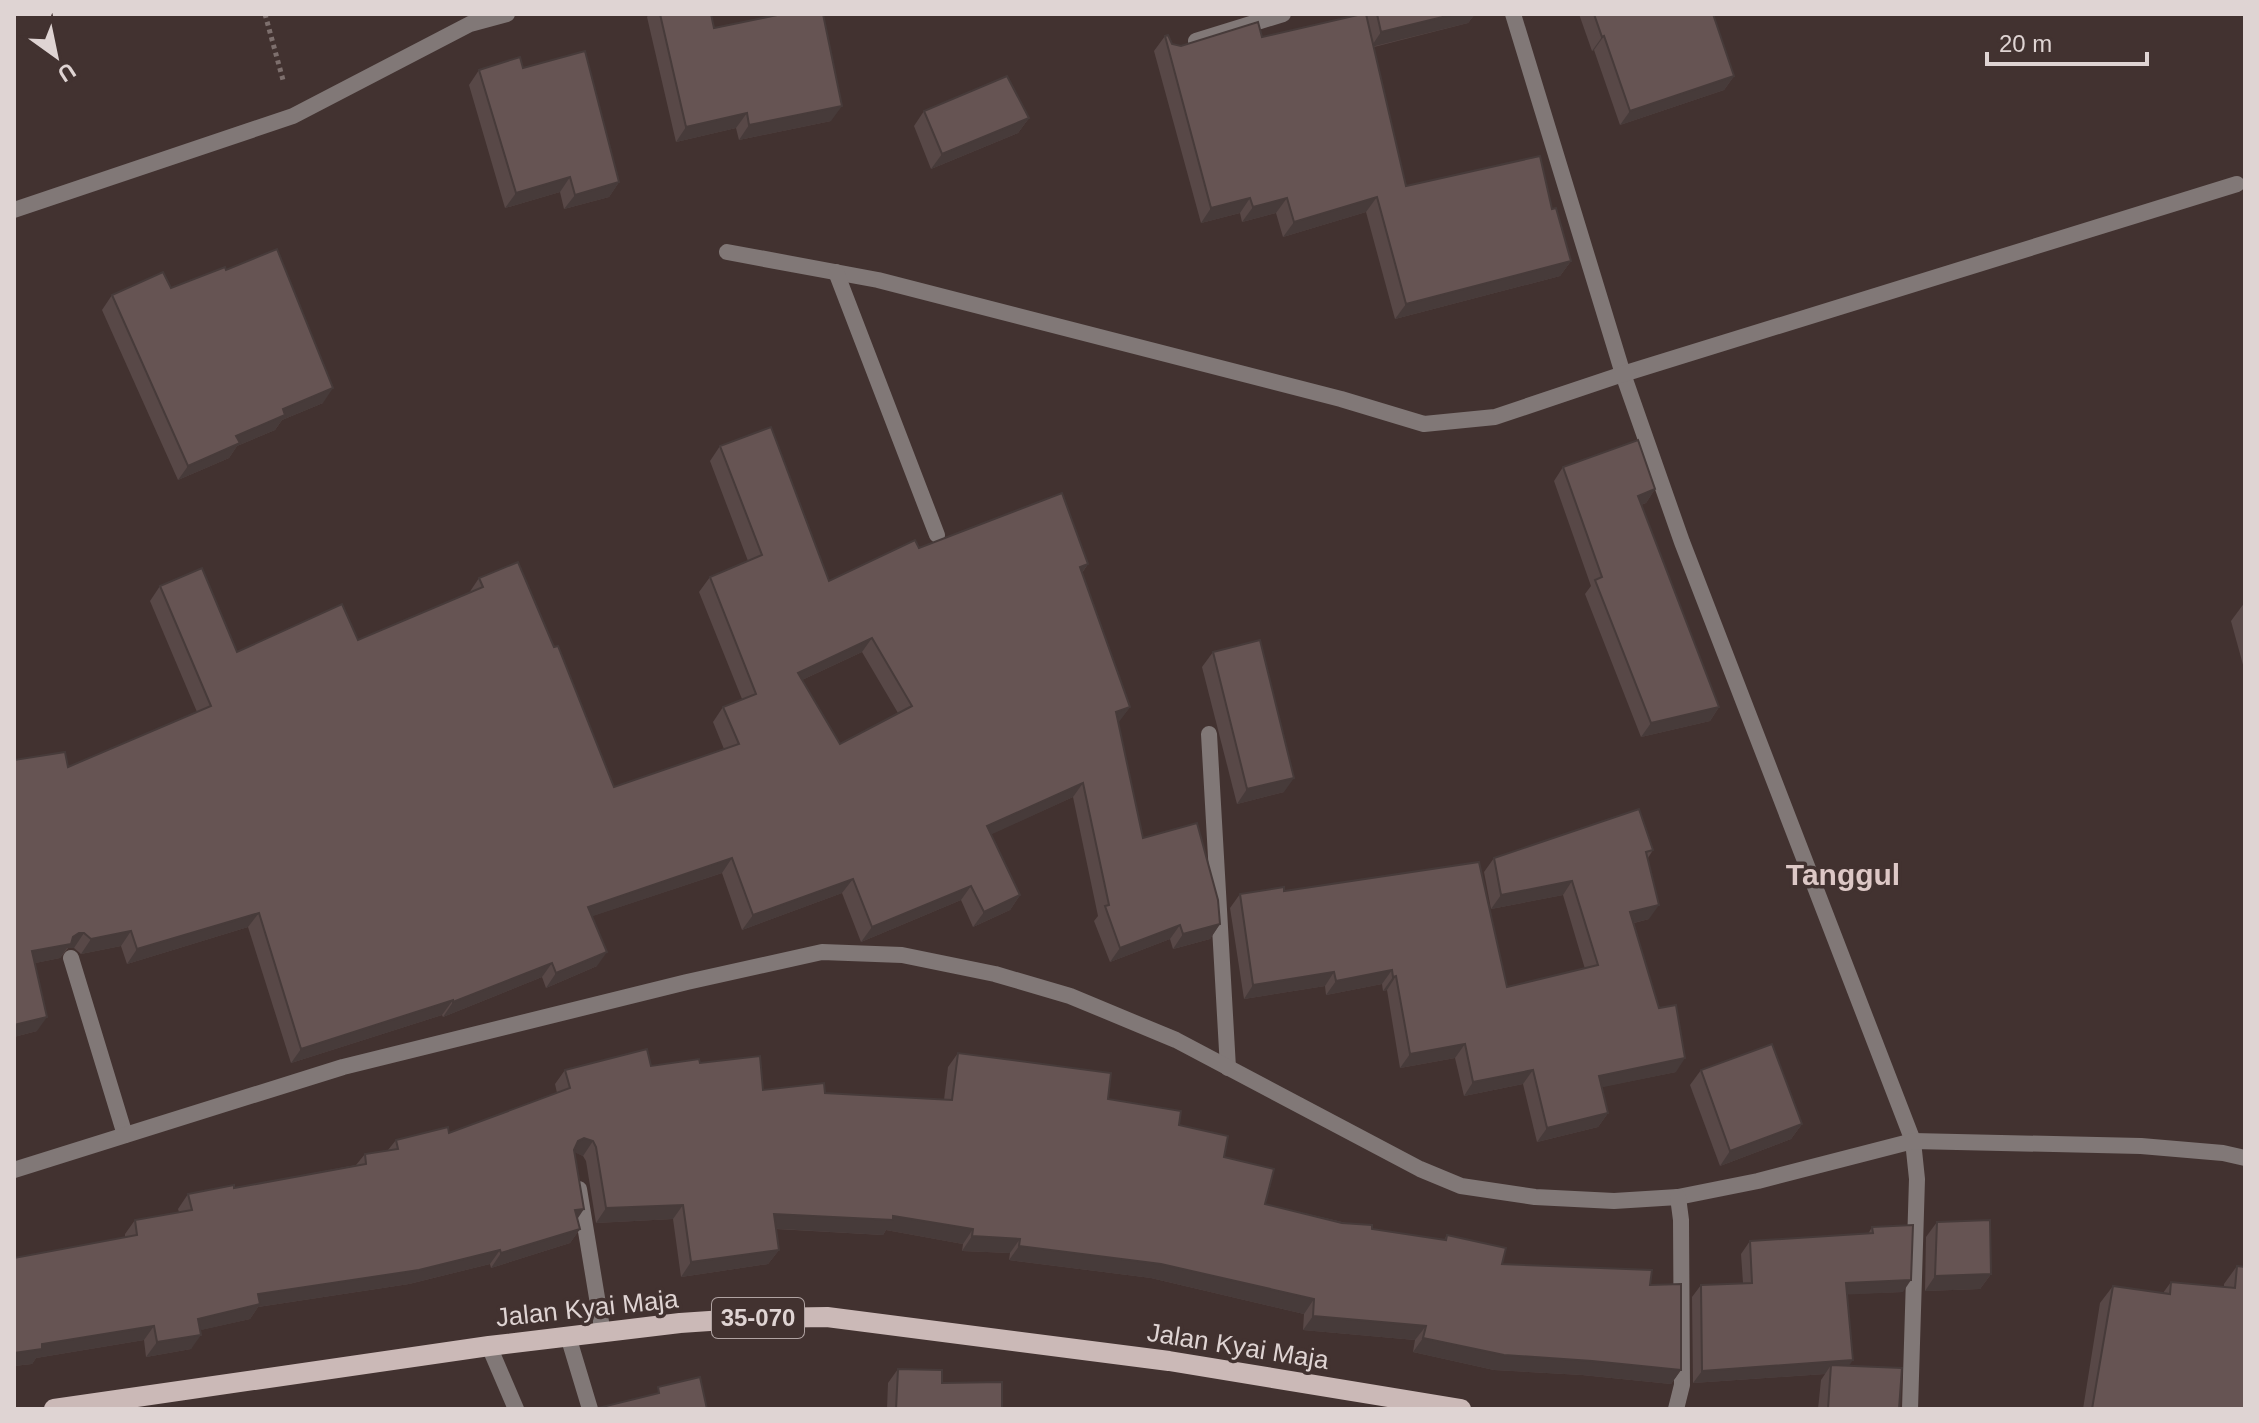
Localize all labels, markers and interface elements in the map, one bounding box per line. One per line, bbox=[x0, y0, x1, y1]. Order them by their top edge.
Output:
north arrow bbox=[16, 16, 96, 96]
scale bar bbox=[1987, 16, 2147, 66]
text: 20 m bbox=[1999, 30, 2052, 57]
text: U bbox=[53, 58, 80, 87]
district label: Tanggul bbox=[1786, 858, 1900, 891]
street label: Jalan Kyai Maja bbox=[494, 1283, 680, 1333]
road number: 35-070 bbox=[712, 1298, 804, 1338]
street label: Jalan Kyai Maja bbox=[1145, 1317, 1332, 1375]

